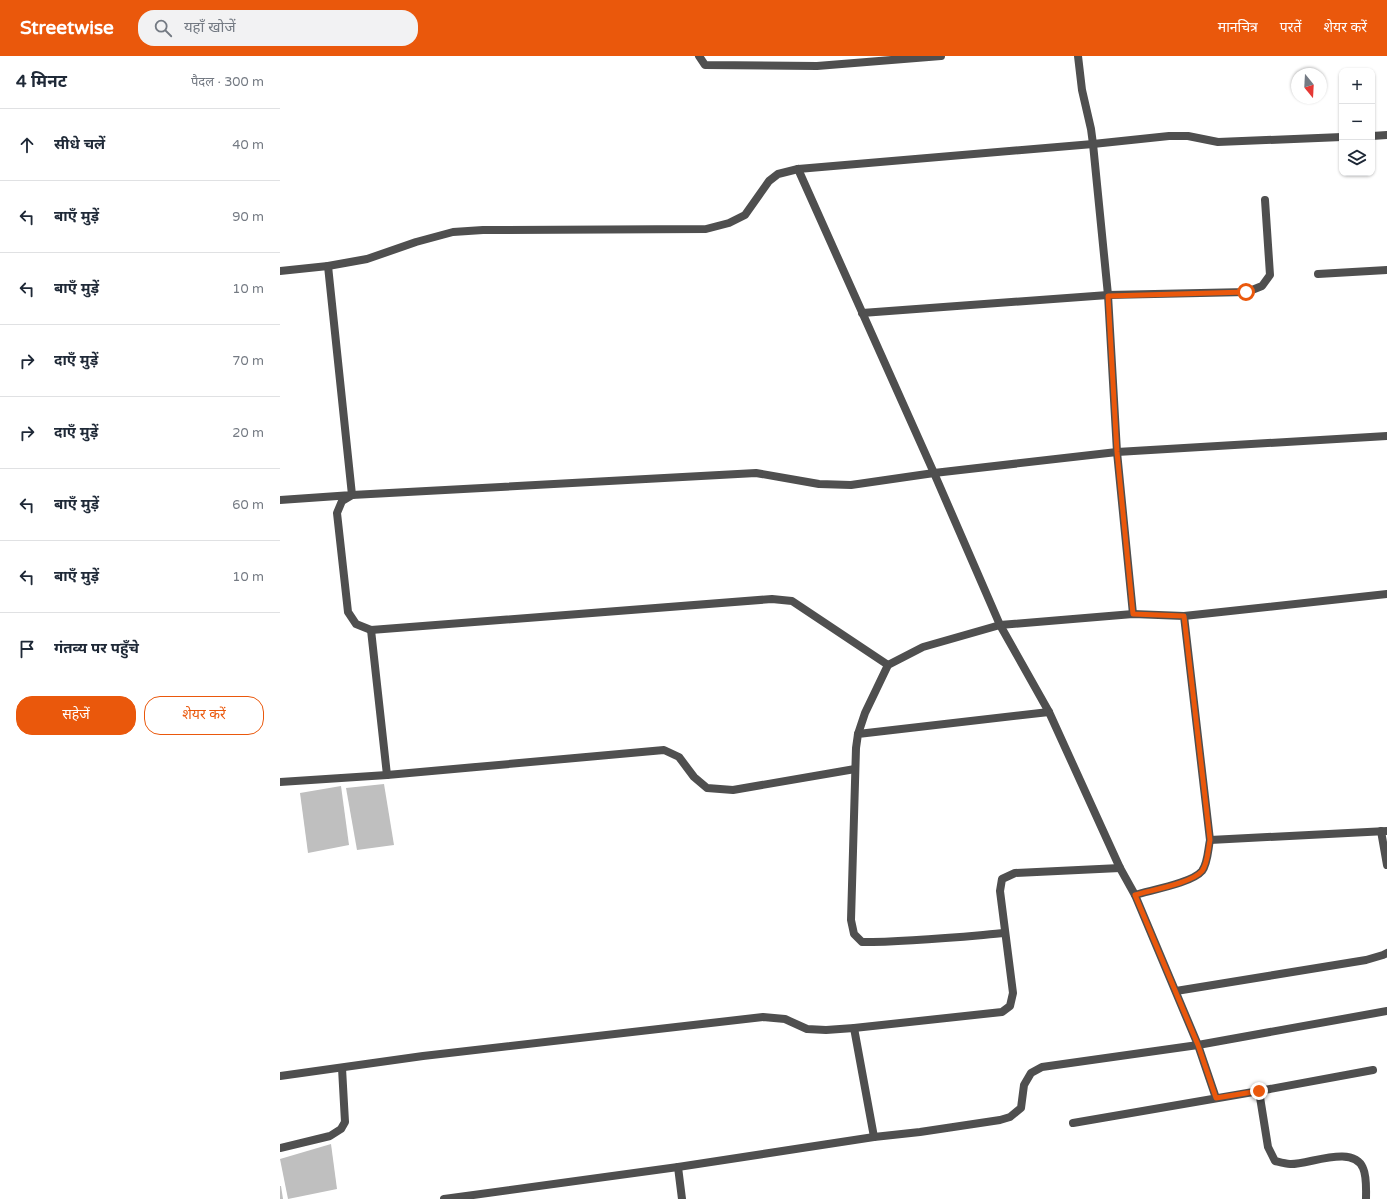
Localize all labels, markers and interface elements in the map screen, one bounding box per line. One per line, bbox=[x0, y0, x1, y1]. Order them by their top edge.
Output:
search box bbox=[138, 10, 418, 46]
text: Streetwise bbox=[20, 17, 114, 39]
icon: search bbox=[152, 17, 174, 39]
text: यहाँ खोजें bbox=[184, 18, 236, 36]
text: मानचित्र bbox=[1218, 19, 1258, 36]
text: परतें bbox=[1280, 19, 1302, 36]
text: शेयर करें bbox=[1324, 19, 1367, 36]
north arrow bbox=[1291, 68, 1327, 104]
map controls bbox=[1339, 68, 1375, 176]
button: + bbox=[1339, 68, 1375, 104]
text: 4 मिनट bbox=[16, 71, 67, 92]
text: पैदल · 300 m bbox=[191, 74, 264, 90]
button: − bbox=[1339, 104, 1375, 140]
icon: ahead bbox=[16, 134, 38, 156]
text: सीधे चलें bbox=[54, 135, 105, 153]
text: 40 m bbox=[232, 137, 264, 153]
button: layers bbox=[1339, 140, 1375, 176]
icon: left bbox=[16, 206, 38, 228]
text: बाएँ मुड़ें bbox=[54, 207, 99, 225]
text: 90 m bbox=[232, 209, 264, 225]
icon: left bbox=[16, 278, 38, 300]
text: बाएँ मुड़ें bbox=[54, 279, 99, 297]
text: 10 m bbox=[232, 281, 264, 297]
route start bbox=[1237, 283, 1255, 301]
icon: right bbox=[16, 350, 38, 372]
text: दाएँ मुड़ें bbox=[54, 351, 98, 369]
text: 70 m bbox=[232, 353, 264, 369]
icon: right bbox=[16, 422, 38, 444]
text: दाएँ मुड़ें bbox=[54, 423, 98, 441]
text: 20 m bbox=[232, 425, 264, 441]
icon: left bbox=[16, 494, 38, 516]
text: बाएँ मुड़ें bbox=[54, 495, 99, 513]
text: 60 m bbox=[232, 497, 264, 513]
icon: left bbox=[16, 566, 38, 588]
text: बाएँ मुड़ें bbox=[54, 567, 99, 585]
text: 10 m bbox=[232, 569, 264, 585]
icon: arrive bbox=[16, 638, 38, 660]
text: गंतव्य पर पहुँचे bbox=[54, 639, 139, 657]
button: सहेजें bbox=[16, 696, 136, 735]
button: शेयर करें bbox=[144, 696, 264, 735]
route end bbox=[1250, 1082, 1268, 1100]

